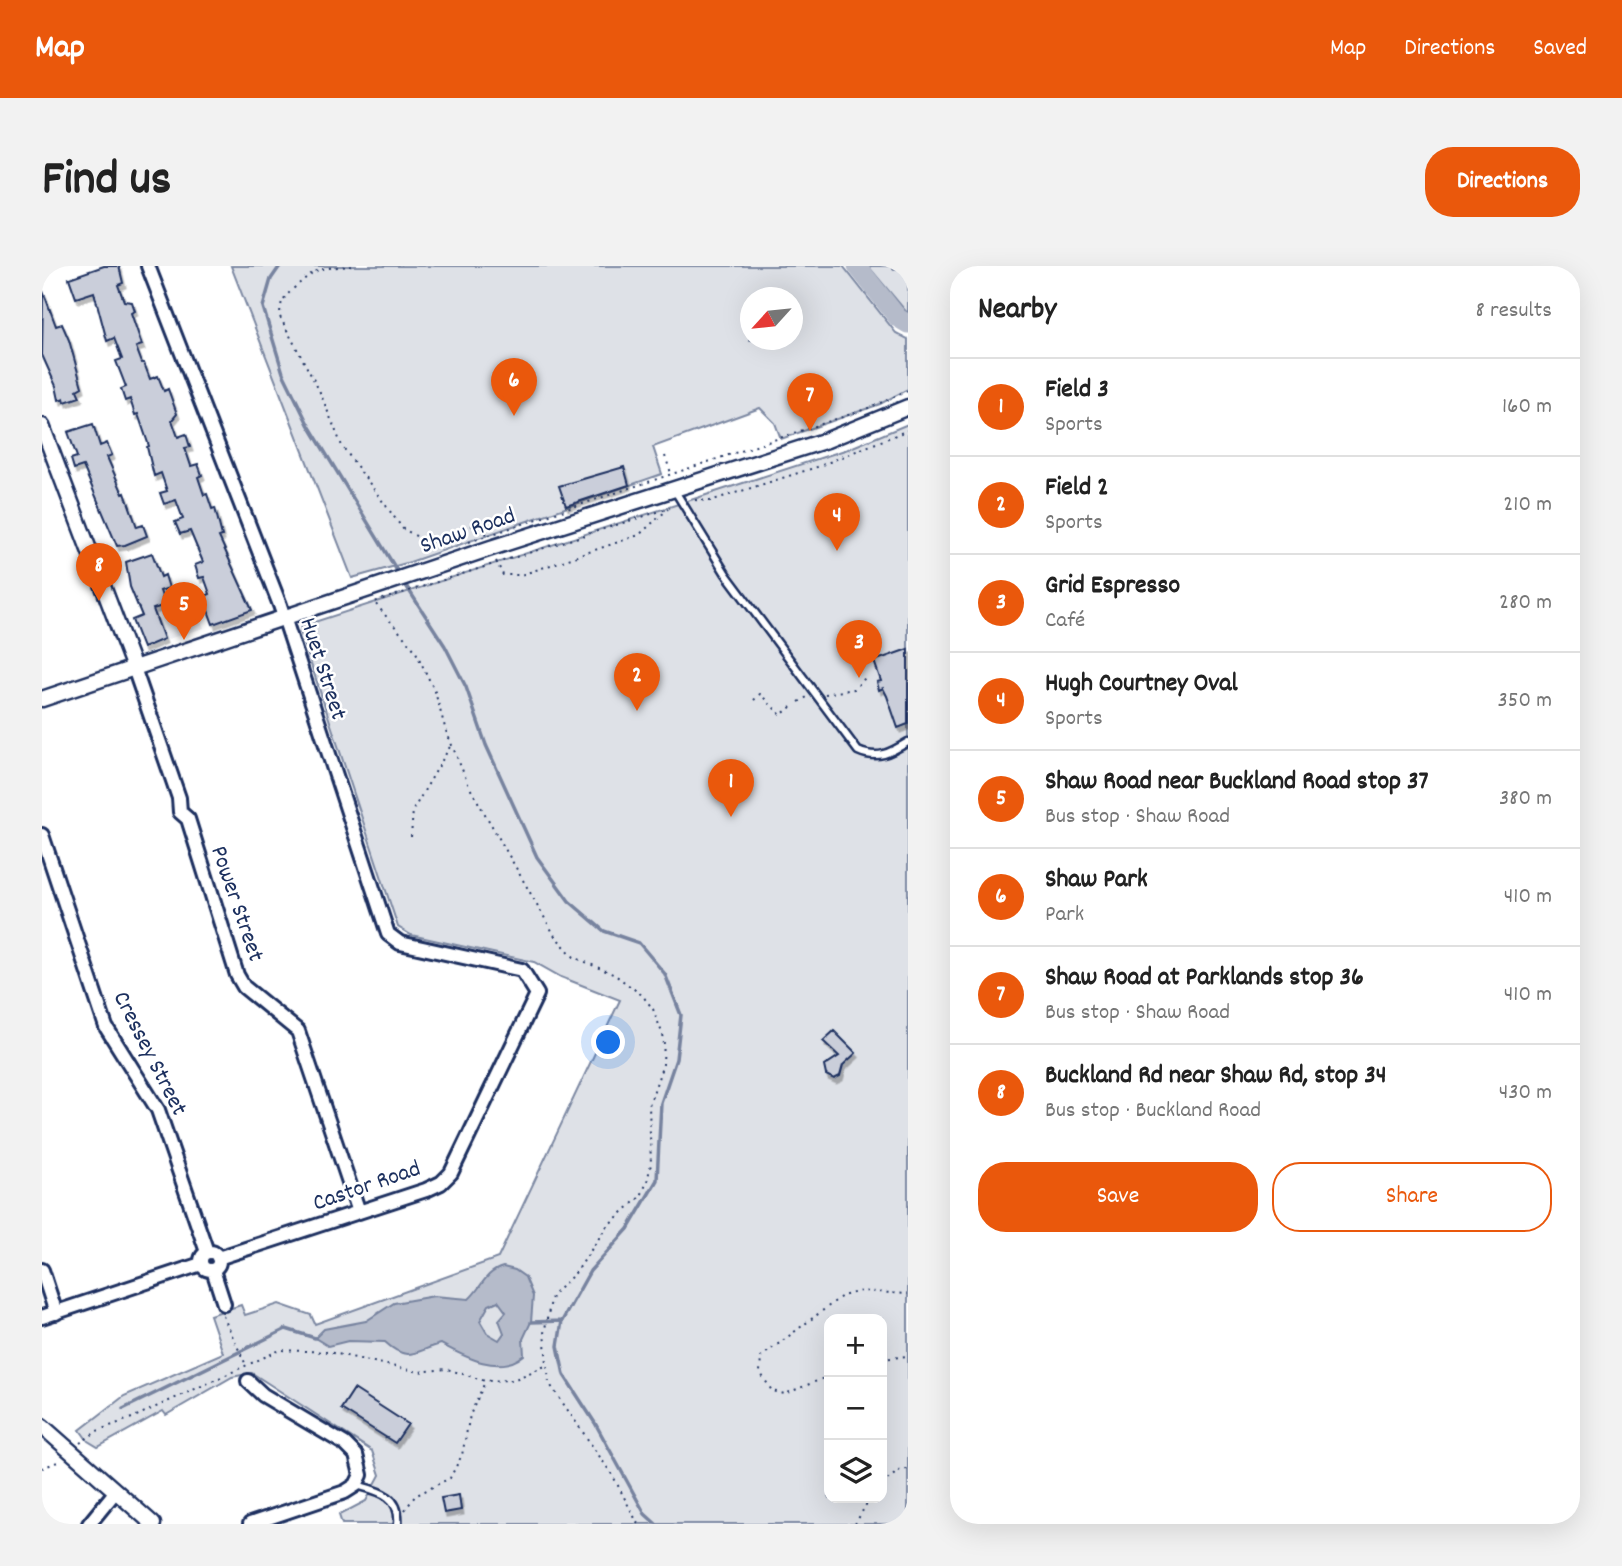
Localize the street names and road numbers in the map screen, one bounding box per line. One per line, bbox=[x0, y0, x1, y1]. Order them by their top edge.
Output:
street label: Shaw Road bbox=[416, 500, 520, 564]
street label: Huet Street bbox=[289, 613, 355, 725]
street label: Power Street bbox=[200, 842, 272, 967]
street label: Cressey Street bbox=[103, 986, 195, 1122]
street label: Castor Road bbox=[308, 1153, 426, 1221]

